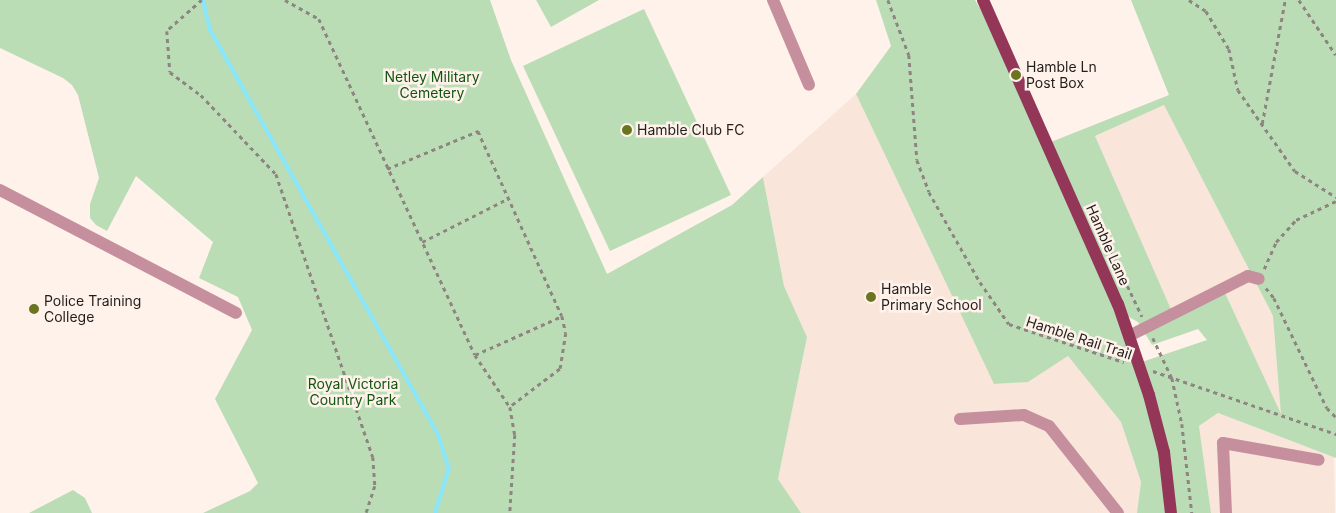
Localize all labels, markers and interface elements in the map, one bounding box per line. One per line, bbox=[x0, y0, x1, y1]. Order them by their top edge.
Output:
place label: Hamble Ln Post Box bbox=[1026, 59, 1097, 92]
park label: Netley Military Cemetery bbox=[384, 69, 480, 102]
marker: Hamble Ln Post Box bbox=[1010, 69, 1022, 81]
place label: Hamble Club FC bbox=[637, 122, 744, 138]
marker: Hamble Club FC bbox=[621, 124, 633, 136]
street label: Hamble Lane bbox=[1083, 202, 1133, 288]
place label: Hamble Primary School bbox=[881, 281, 982, 314]
marker: Hamble Primary School bbox=[865, 291, 877, 303]
place label: Police Training College bbox=[44, 293, 141, 326]
marker: Police Training College bbox=[28, 303, 40, 315]
street label: Hamble Rail Trail bbox=[1024, 313, 1134, 363]
park label: Royal Victoria Country Park bbox=[308, 376, 398, 408]

